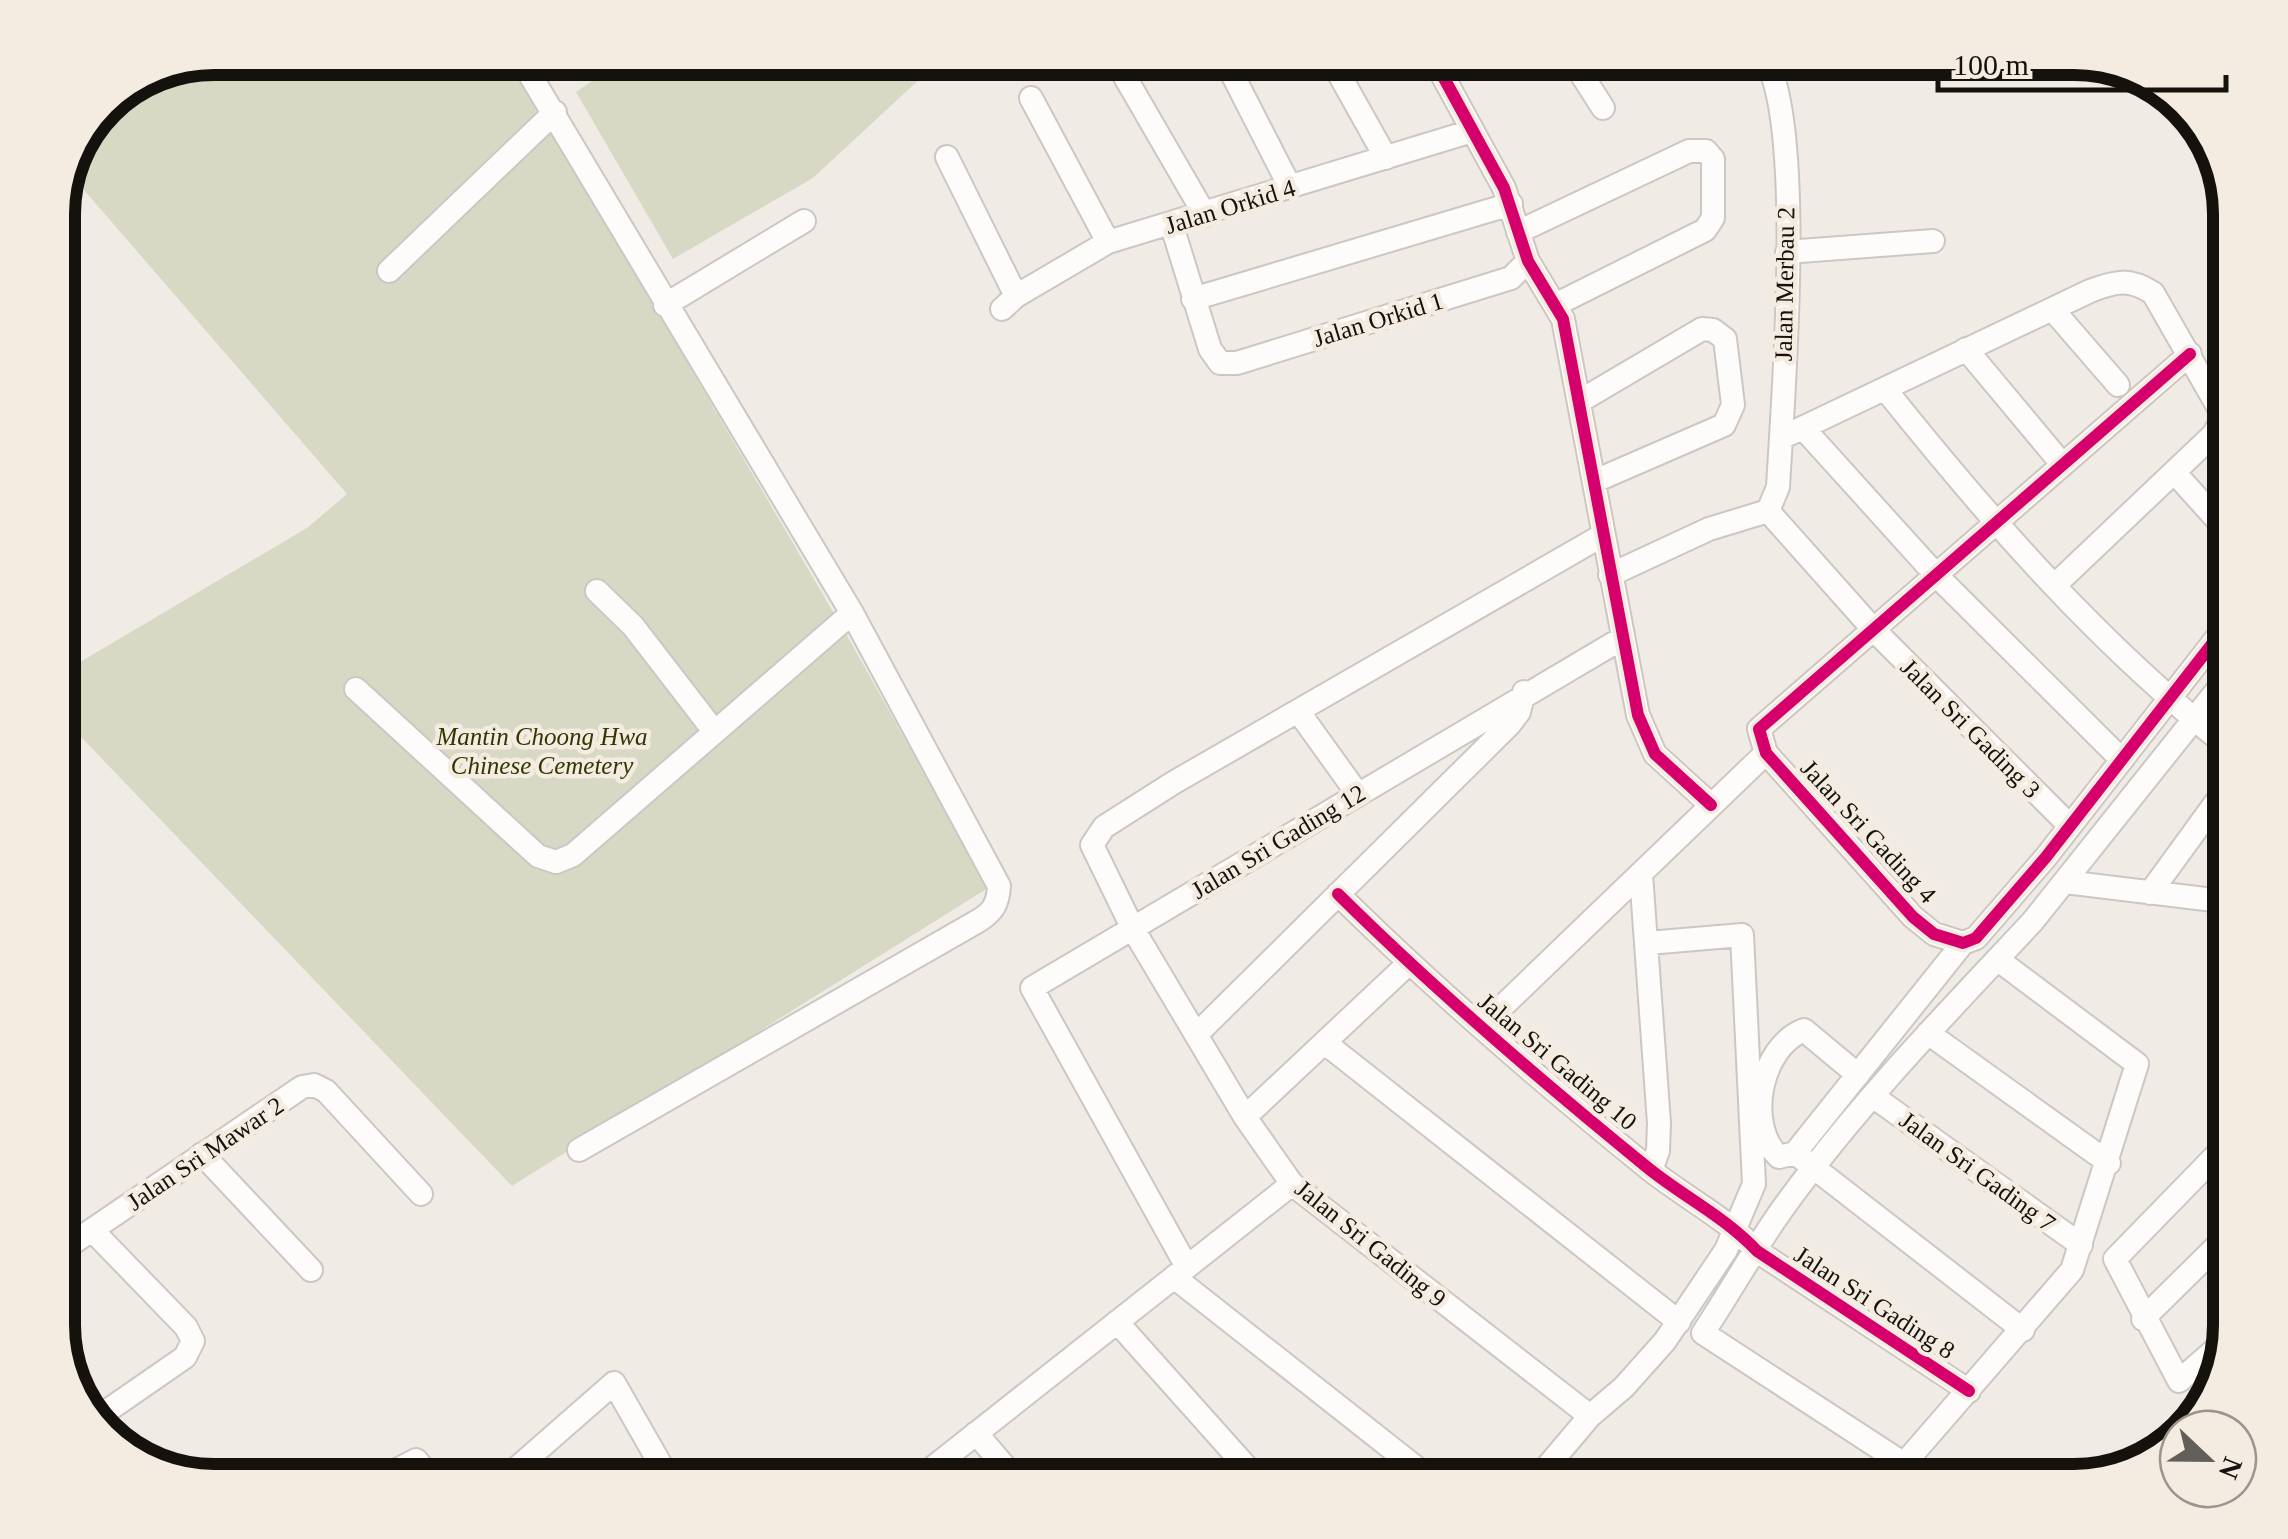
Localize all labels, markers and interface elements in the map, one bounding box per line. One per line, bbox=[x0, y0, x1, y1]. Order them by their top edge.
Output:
scale bar bbox=[1938, 30, 2226, 92]
text: 100 m bbox=[1953, 48, 2029, 81]
street label: Jalan Orkid 4 bbox=[1162, 174, 1299, 239]
street label: Jalan Merbau 2 bbox=[1770, 207, 1799, 361]
street label: Jalan Orkid 1 bbox=[1310, 287, 1447, 352]
street label: Jalan Sri Gading 3 bbox=[1896, 653, 2046, 803]
park label: Mantin Choong Hwa Chinese Cemetery bbox=[435, 723, 648, 779]
street label: Jalan Sri Gading 4 bbox=[1796, 754, 1942, 909]
street label: Jalan Sri Gading 12 bbox=[1186, 779, 1370, 904]
street label: Jalan Sri Gading 10 bbox=[1473, 987, 1642, 1135]
street label: Jalan Sri Mawar 2 bbox=[122, 1091, 289, 1216]
street label: Jalan Sri Gading 7 bbox=[1895, 1106, 2061, 1237]
street label: Jalan Sri Gading 9 bbox=[1290, 1175, 1451, 1312]
street label: Jalan Sri Gading 8 bbox=[1790, 1241, 1960, 1364]
north arrow bbox=[2158, 1409, 2258, 1509]
text: N bbox=[2213, 1453, 2249, 1483]

